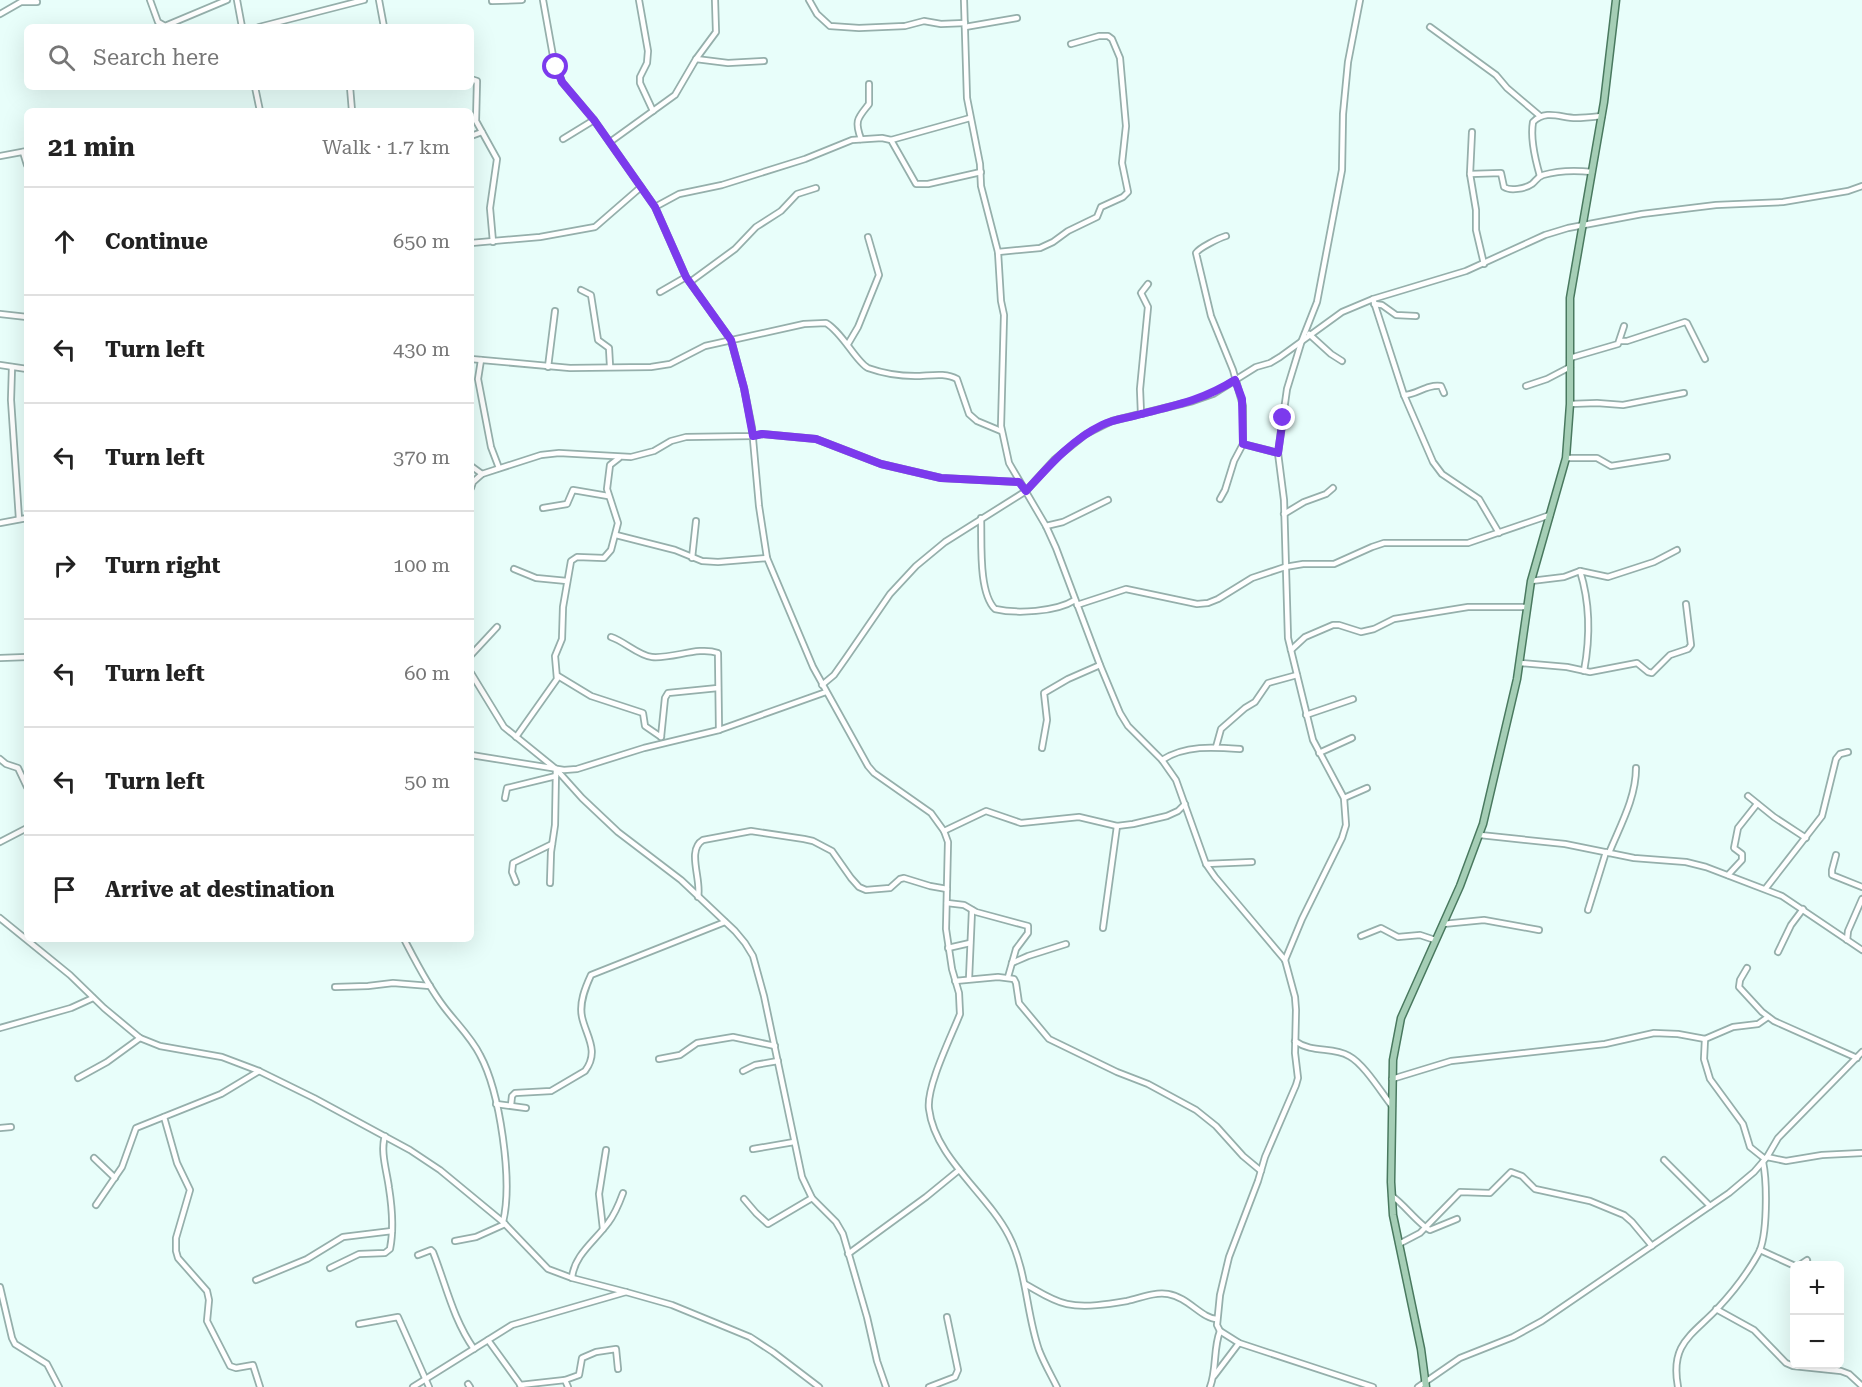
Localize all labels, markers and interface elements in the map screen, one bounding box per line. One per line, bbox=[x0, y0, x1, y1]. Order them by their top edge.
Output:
search box bbox=[24, 24, 474, 90]
icon: search bbox=[45, 41, 78, 74]
text: Search here bbox=[93, 45, 219, 70]
route start bbox=[542, 53, 568, 79]
text: 21 min bbox=[48, 132, 135, 162]
text: Walk · 1.7 km bbox=[322, 135, 450, 159]
icon: ahead bbox=[48, 225, 81, 258]
text: Continue bbox=[105, 229, 208, 254]
text: 650 m bbox=[393, 229, 450, 253]
icon: left bbox=[48, 333, 81, 366]
text: Turn left bbox=[105, 337, 205, 362]
text: 430 m bbox=[393, 337, 450, 361]
route end bbox=[1269, 404, 1295, 430]
icon: left bbox=[48, 441, 81, 474]
text: Turn left bbox=[105, 445, 205, 470]
text: 370 m bbox=[393, 445, 450, 469]
icon: right bbox=[48, 549, 81, 582]
text: Turn right bbox=[105, 553, 220, 578]
text: 100 m bbox=[393, 553, 450, 577]
icon: left bbox=[48, 657, 81, 690]
text: Turn left bbox=[105, 661, 205, 686]
text: 60 m bbox=[404, 661, 450, 685]
icon: left bbox=[48, 765, 81, 798]
text: Turn left bbox=[105, 769, 205, 794]
text: 50 m bbox=[404, 769, 450, 793]
icon: arrive bbox=[48, 873, 81, 906]
text: Arrive at destination bbox=[105, 877, 334, 902]
map controls bbox=[1790, 1261, 1844, 1369]
button: + bbox=[1790, 1261, 1844, 1315]
button: − bbox=[1790, 1315, 1844, 1369]

